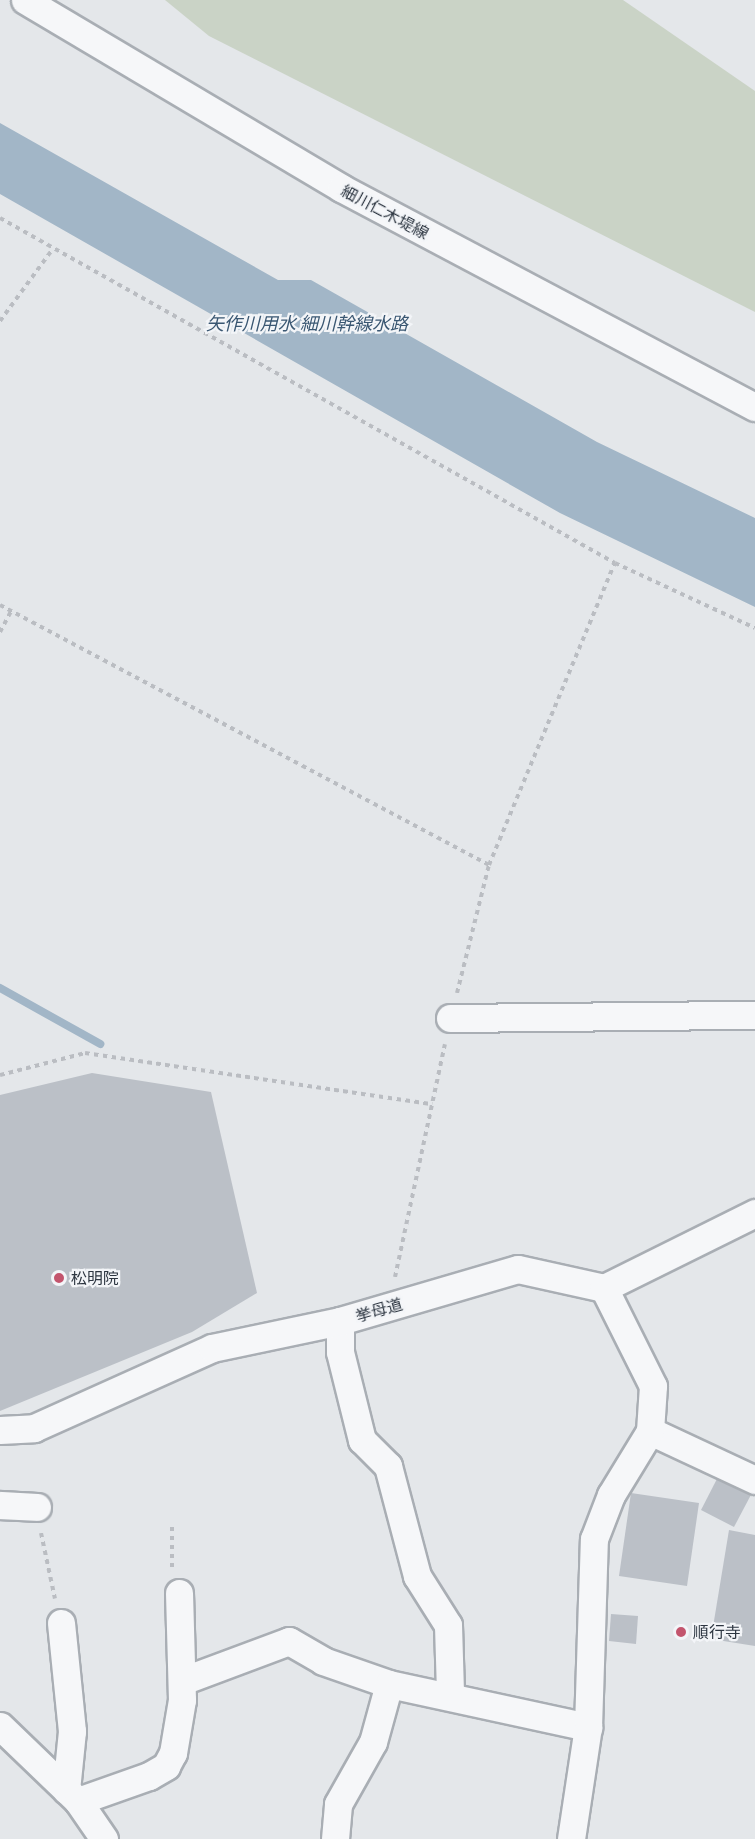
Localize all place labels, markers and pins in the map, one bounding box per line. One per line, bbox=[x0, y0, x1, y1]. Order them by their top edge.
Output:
place label: 松明院 bbox=[71, 1268, 119, 1288]
marker: 松明院 bbox=[52, 1271, 66, 1285]
place label: 順行寺 bbox=[693, 1622, 741, 1642]
marker: 順行寺 bbox=[674, 1625, 688, 1639]

